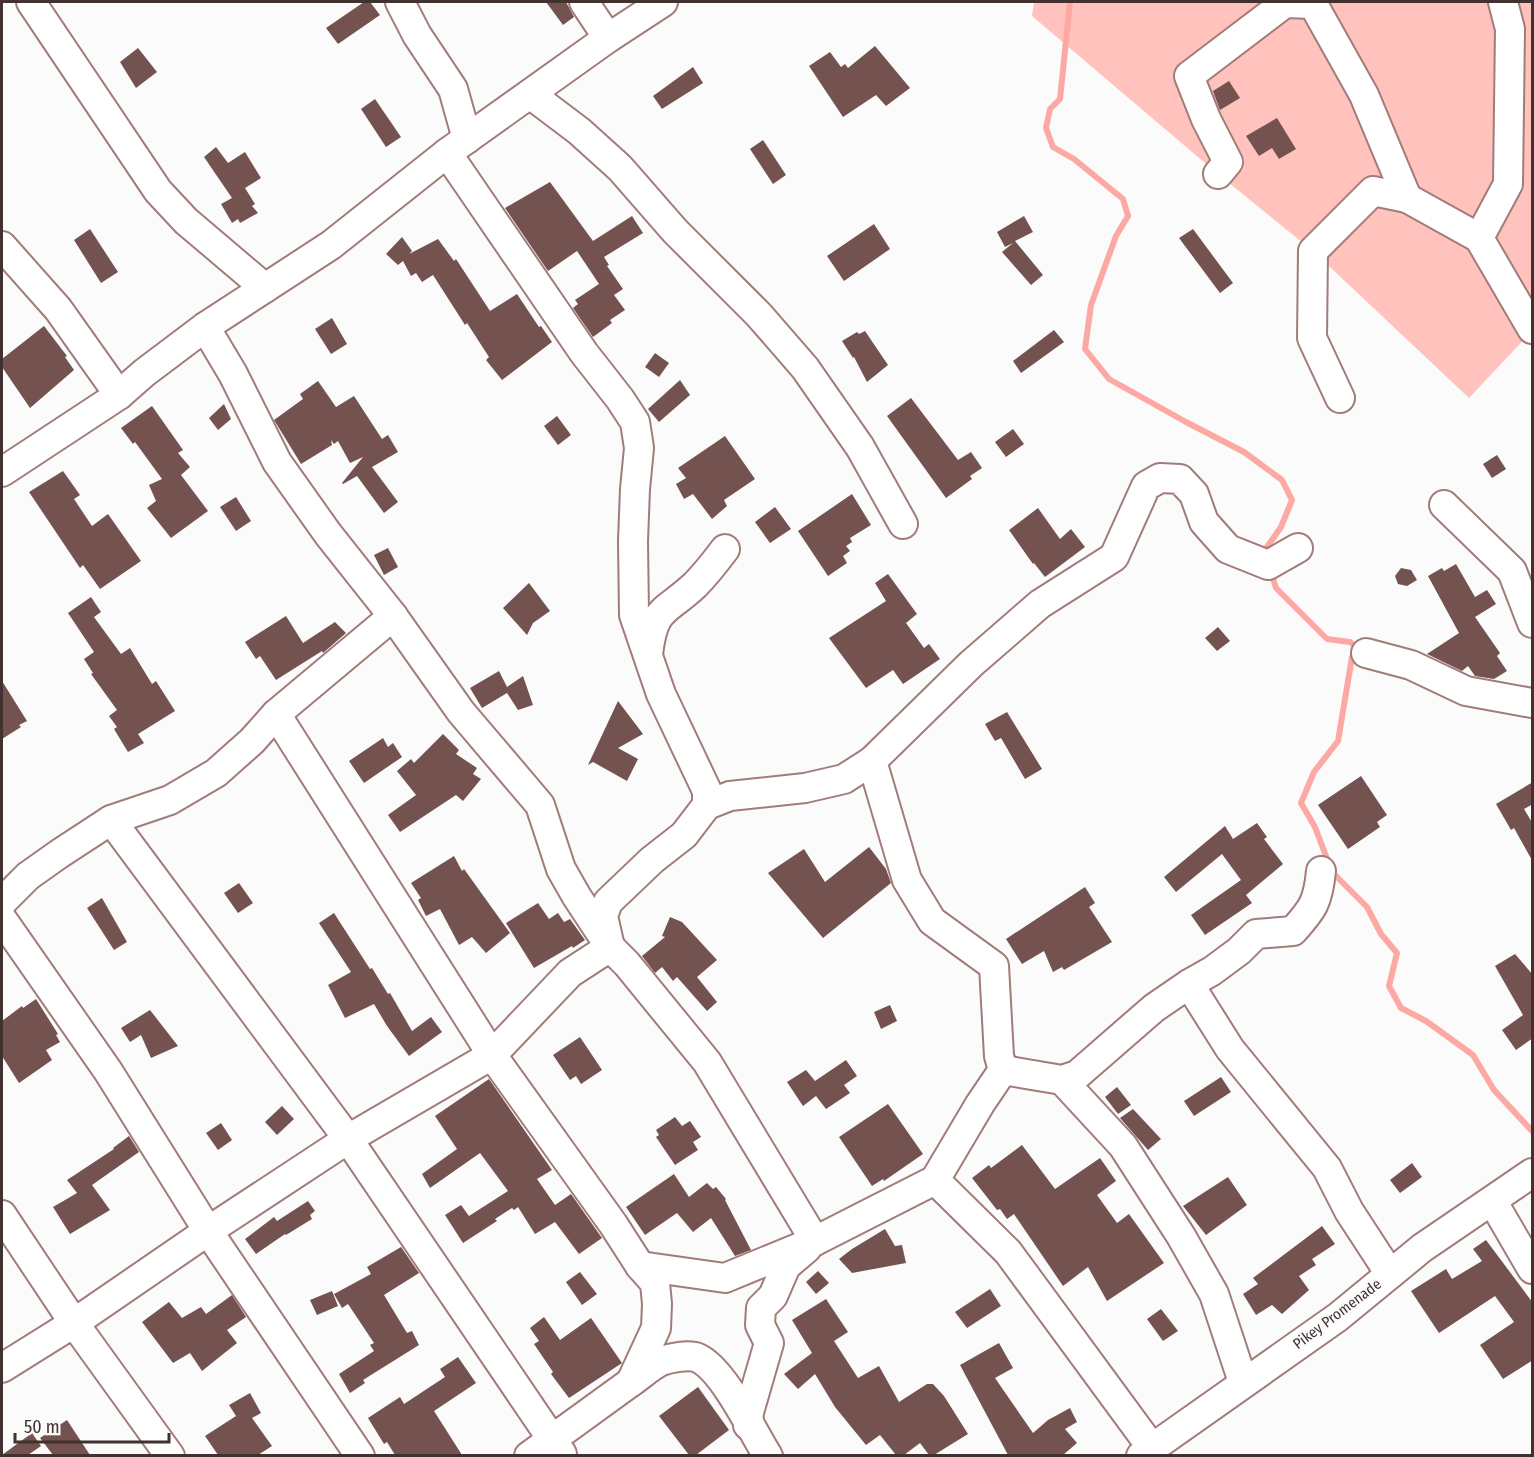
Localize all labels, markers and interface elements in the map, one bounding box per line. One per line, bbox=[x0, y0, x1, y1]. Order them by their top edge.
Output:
street label: Pikey Promenade bbox=[1289, 1275, 1385, 1353]
scale bar bbox=[15, 1406, 170, 1444]
text: 50 m bbox=[24, 1416, 60, 1438]

